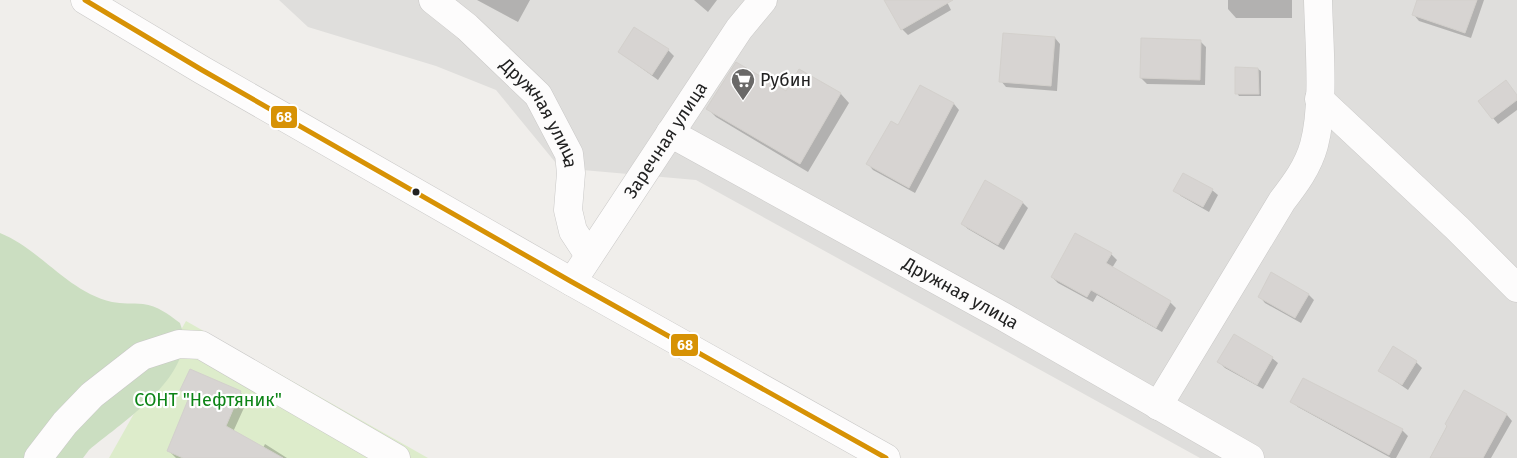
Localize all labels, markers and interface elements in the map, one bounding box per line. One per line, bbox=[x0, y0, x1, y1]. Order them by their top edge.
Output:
street label: Дружная улица bbox=[495, 53, 581, 169]
supermarket icon: Рубин bbox=[730, 67, 756, 101]
place label: Рубин bbox=[760, 69, 811, 91]
street label: Заречная улица bbox=[619, 78, 712, 203]
line badge: 68 bbox=[270, 105, 298, 129]
text: 68 bbox=[276, 109, 292, 126]
unlabelled marker bbox=[411, 187, 421, 197]
street label: Дружная улица bbox=[898, 252, 1023, 334]
line badge: 68 bbox=[670, 333, 699, 357]
text: 68 bbox=[677, 337, 693, 354]
park label: СОНТ "Нефтяник" bbox=[134, 389, 282, 411]

